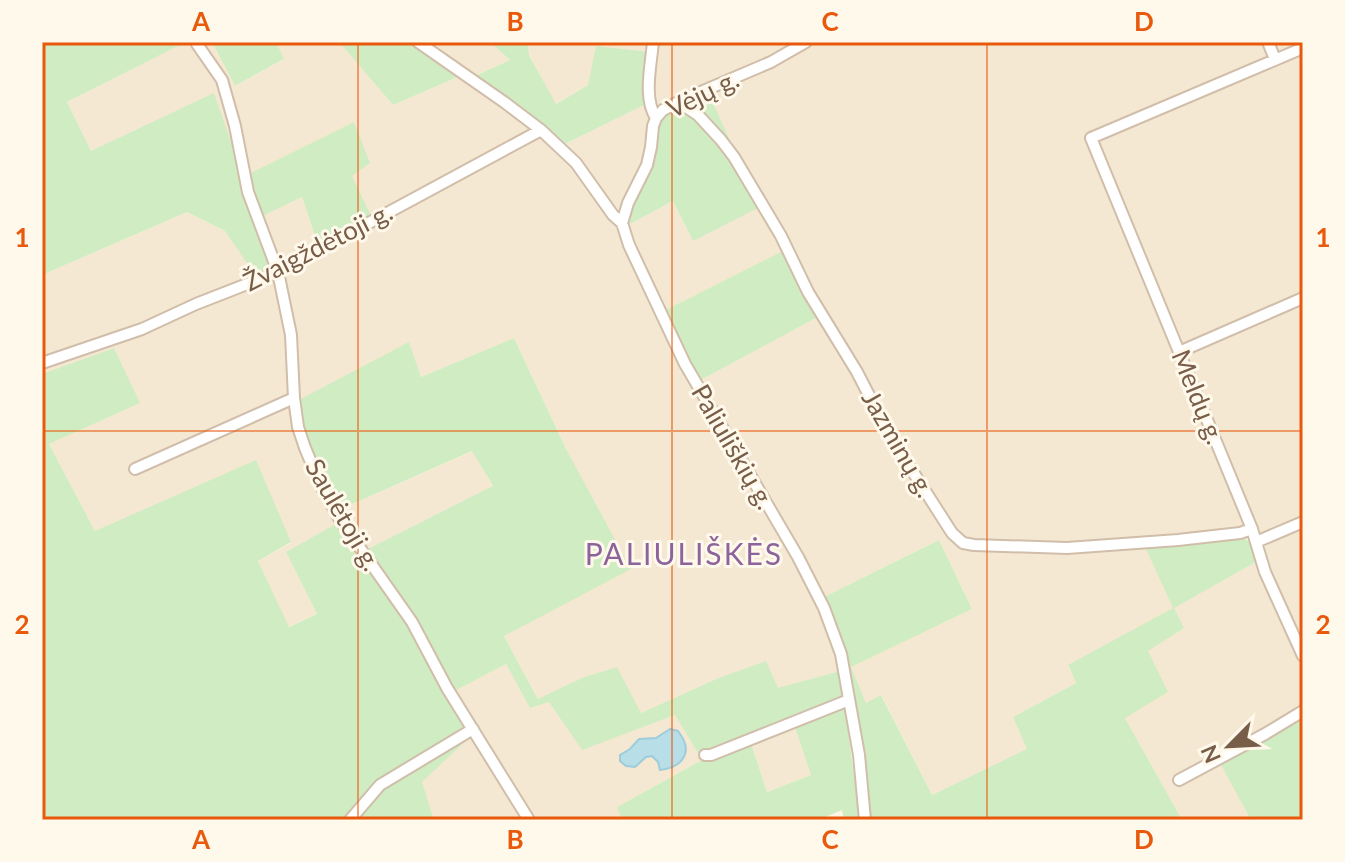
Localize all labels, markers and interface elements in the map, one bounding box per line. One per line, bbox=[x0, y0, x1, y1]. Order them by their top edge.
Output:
text: A bbox=[191, 5, 211, 37]
text: B bbox=[506, 5, 524, 37]
text: C bbox=[821, 5, 839, 37]
text: D bbox=[1134, 5, 1154, 37]
street label: Vėjų g. bbox=[661, 62, 744, 124]
street label: Žvaigždėtoji g. bbox=[238, 195, 398, 297]
text: 1 bbox=[14, 221, 30, 253]
text: 1 bbox=[1315, 221, 1331, 253]
street label: Meldų g. bbox=[1166, 345, 1232, 449]
street label: Paliuliškių g. bbox=[685, 378, 782, 515]
street label: Jazminų g. bbox=[855, 384, 942, 503]
street label: Saulėtoji g. bbox=[299, 453, 389, 576]
district label: PALIULIŠKĖS bbox=[585, 535, 783, 571]
text: 2 bbox=[14, 608, 30, 640]
text: 2 bbox=[1315, 608, 1331, 640]
north arrow bbox=[1189, 706, 1269, 786]
text: N bbox=[1194, 741, 1226, 768]
text: A bbox=[191, 823, 211, 855]
text: B bbox=[506, 823, 524, 855]
text: C bbox=[821, 823, 839, 855]
text: D bbox=[1134, 823, 1154, 855]

